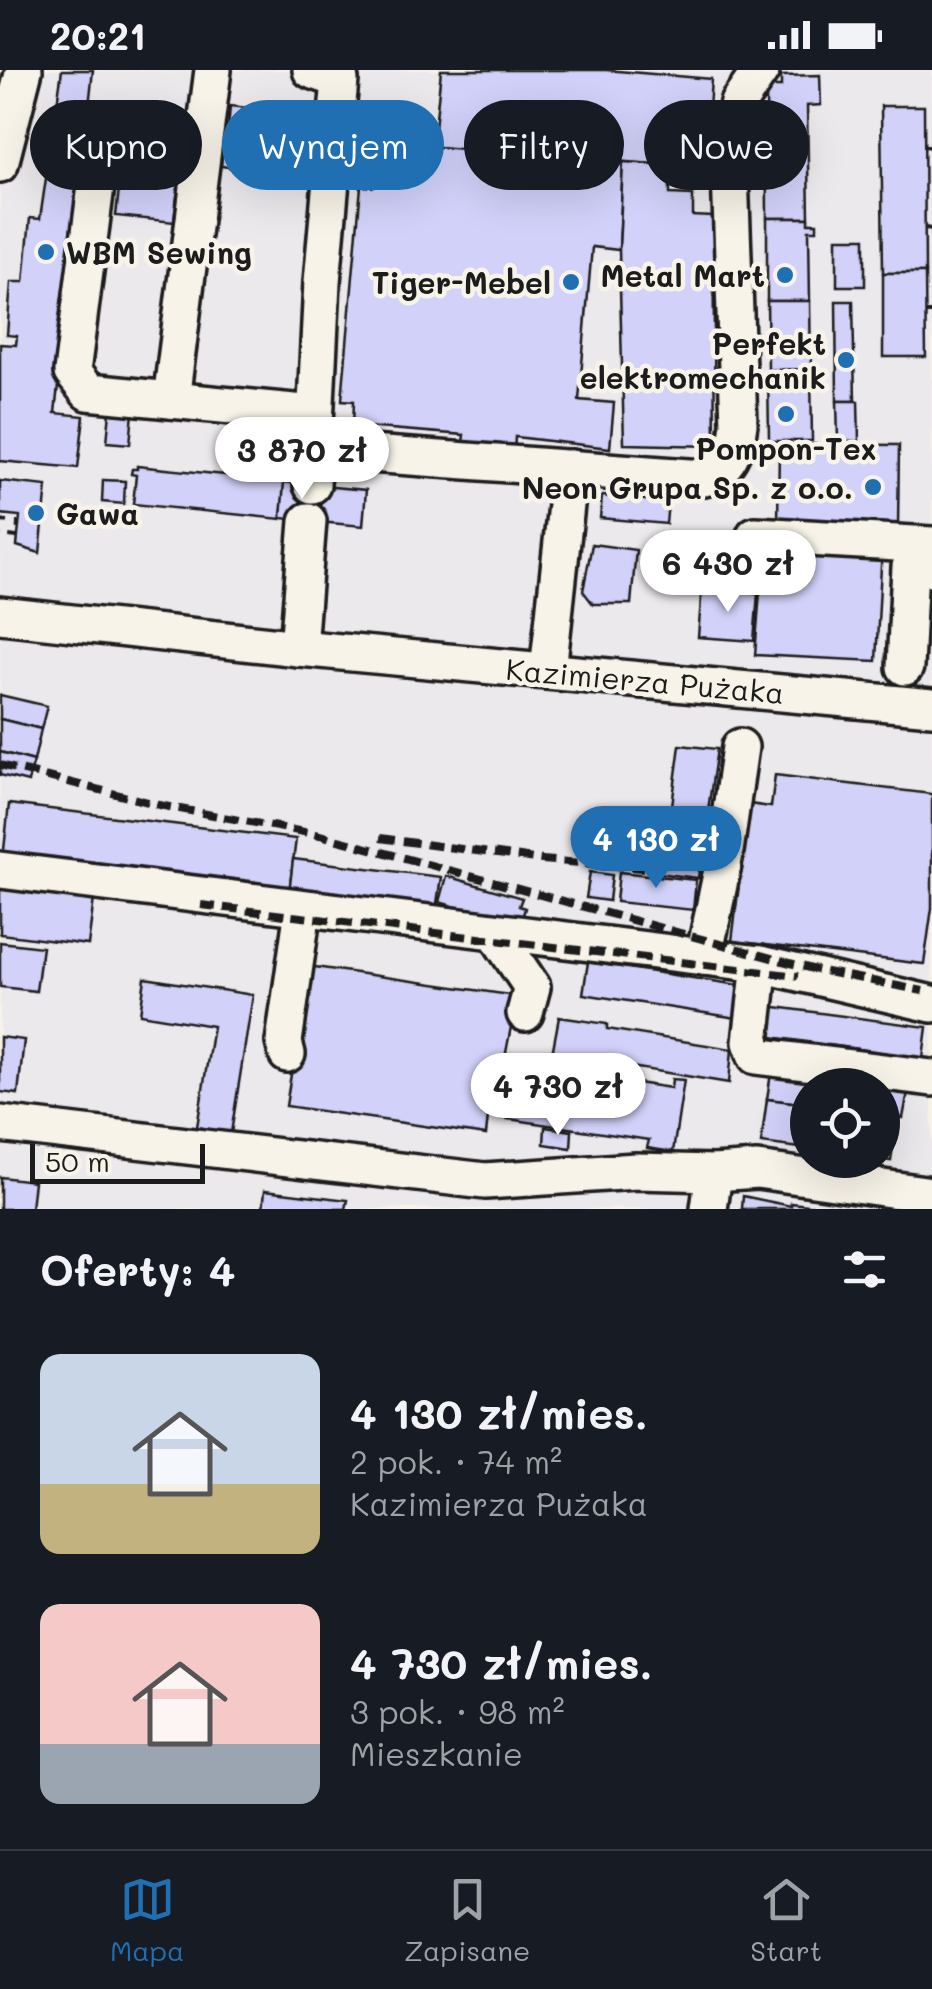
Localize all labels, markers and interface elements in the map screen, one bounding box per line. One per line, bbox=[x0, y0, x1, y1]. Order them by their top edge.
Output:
text: 20:21 bbox=[50, 10, 146, 60]
chip: Kupno bbox=[30, 100, 202, 190]
chip: Wynajem bbox=[222, 100, 444, 190]
chip: Filtry bbox=[464, 100, 624, 190]
chip: Nowe bbox=[644, 100, 809, 190]
place label: WBM Sewing bbox=[66, 232, 252, 272]
marker: WBM Sewing bbox=[35, 241, 57, 263]
place label: Metal Mart bbox=[601, 255, 765, 295]
place label: Tiger-Mebel bbox=[372, 262, 551, 302]
marker: Metal Mart bbox=[774, 264, 796, 286]
marker: Tiger-Mebel bbox=[560, 271, 582, 293]
place label: Perfekt elektromechanik bbox=[580, 323, 826, 397]
marker: Perfekt elektromechanik bbox=[835, 349, 857, 371]
marker: Pompon-Tex bbox=[775, 403, 797, 425]
pin: 3 870 zł bbox=[199, 417, 405, 502]
text: 3 870 zł bbox=[237, 428, 367, 470]
place label: Pompon-Tex bbox=[696, 428, 876, 468]
place label: Neon Grupa Sp. z o.o. bbox=[522, 467, 853, 507]
marker: Neon Grupa Sp. z o.o. bbox=[862, 476, 884, 498]
place label: Gawa bbox=[56, 493, 139, 533]
marker: Gawa bbox=[25, 502, 47, 524]
pin: 6 430 zł bbox=[625, 530, 831, 615]
text: 6 430 zł bbox=[662, 541, 794, 583]
street label: Kazimierza Pużaka bbox=[504, 648, 786, 712]
pin: 4 130 zł bbox=[553, 806, 759, 891]
text: 4 130 zł bbox=[593, 817, 719, 859]
pin: 4 730 zł bbox=[455, 1053, 661, 1138]
text: 4 730 zł bbox=[493, 1064, 623, 1106]
map controls bbox=[790, 1068, 900, 1178]
button: locate bbox=[790, 1068, 900, 1178]
scale bar bbox=[30, 1139, 205, 1184]
text: 50 m bbox=[45, 1143, 110, 1179]
text: Oferty: 4 bbox=[40, 1242, 235, 1297]
icon: filters bbox=[837, 1242, 892, 1297]
text: 4 130 zł/mies. bbox=[350, 1385, 648, 1440]
icon: home bbox=[120, 1394, 240, 1514]
text: 2 pok. · 74 m² bbox=[350, 1440, 562, 1482]
text: Kazimierza Pużaka bbox=[350, 1482, 648, 1524]
text: 4 730 zł/mies. bbox=[350, 1635, 652, 1690]
icon: home bbox=[120, 1644, 240, 1764]
text: 3 pok. · 98 m² bbox=[350, 1690, 565, 1732]
text: Mieszkanie bbox=[350, 1732, 523, 1774]
tab: Mapa bbox=[110, 1872, 184, 1968]
tab: Zapisane bbox=[404, 1872, 530, 1968]
tab: Start bbox=[750, 1872, 822, 1968]

